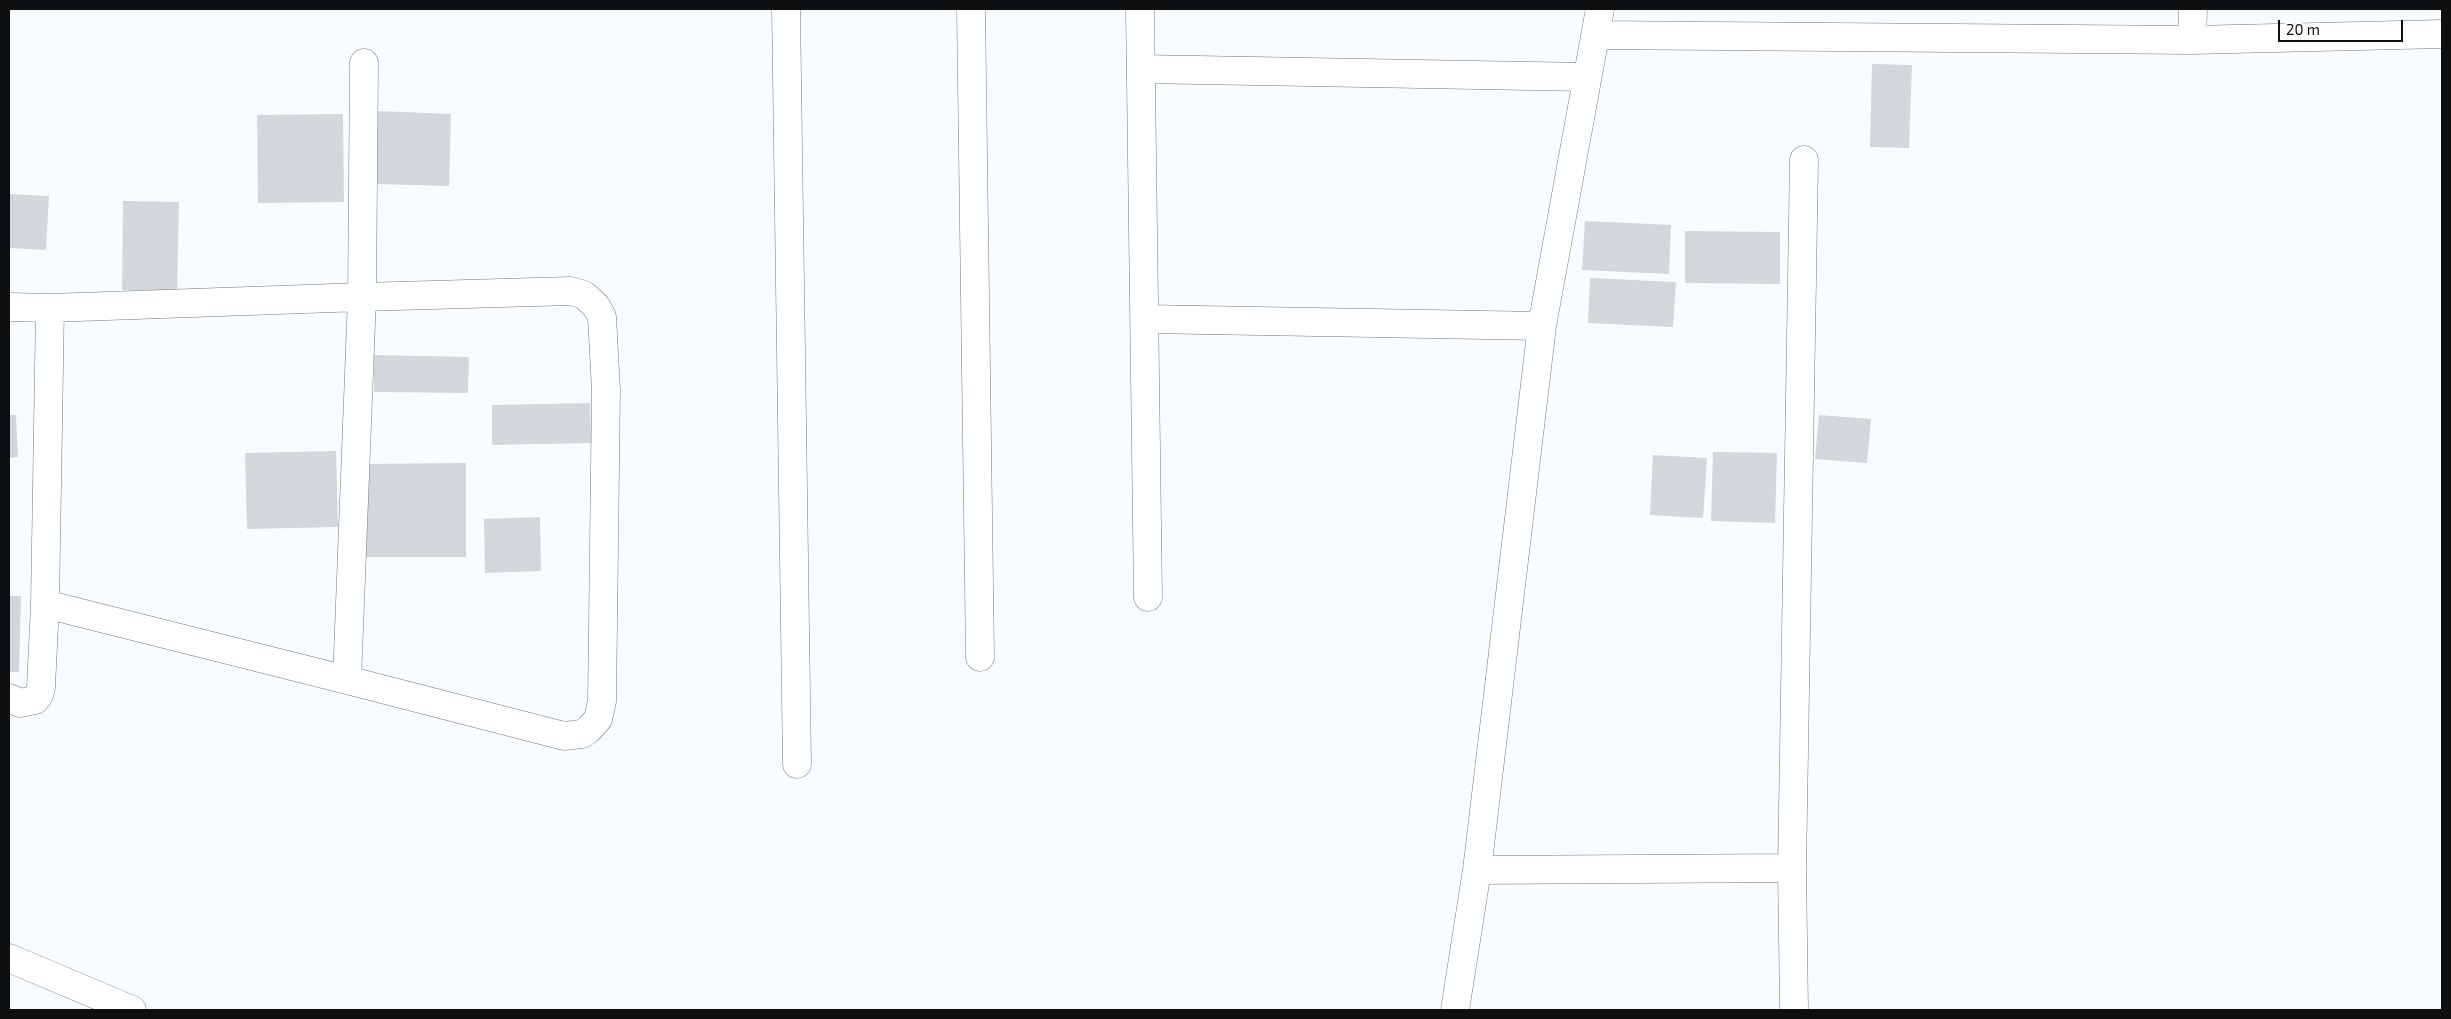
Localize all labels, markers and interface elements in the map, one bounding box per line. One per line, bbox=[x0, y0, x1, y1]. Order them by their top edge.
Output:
scale bar bbox=[2281, 10, 2406, 42]
text: 20 m bbox=[2286, 20, 2320, 38]

